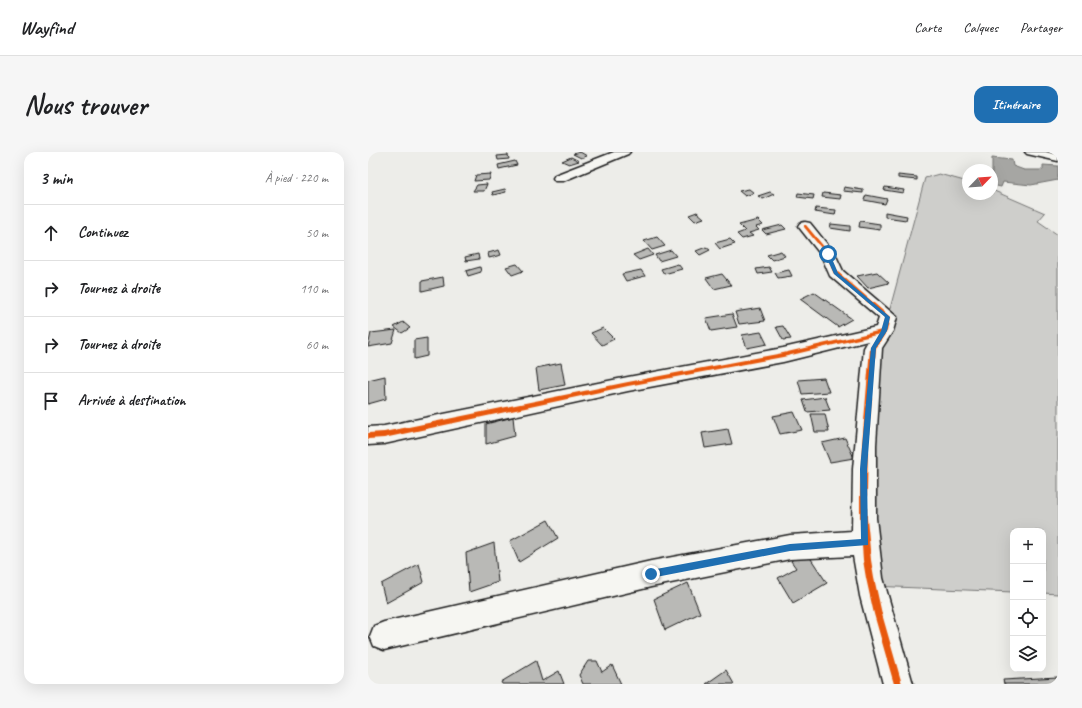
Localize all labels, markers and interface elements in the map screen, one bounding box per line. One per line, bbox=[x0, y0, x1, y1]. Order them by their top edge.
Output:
text: Wayfind bbox=[20, 16, 73, 40]
text: Carte bbox=[914, 19, 941, 36]
text: Calques bbox=[963, 19, 998, 36]
text: Partager bbox=[1020, 19, 1062, 36]
button: Itinéraire bbox=[974, 86, 1058, 123]
text: Nous trouver bbox=[24, 87, 147, 122]
north arrow bbox=[962, 164, 998, 200]
text: 3 min bbox=[40, 168, 73, 189]
text: À pied · 220 m bbox=[265, 170, 328, 186]
icon: ahead bbox=[40, 222, 62, 244]
text: Continuez bbox=[78, 223, 128, 242]
text: 50 m bbox=[306, 225, 328, 241]
route start bbox=[819, 245, 837, 263]
icon: right bbox=[40, 278, 62, 300]
text: Tournez à droite bbox=[78, 279, 160, 298]
text: 110 m bbox=[300, 281, 328, 297]
icon: right bbox=[40, 334, 62, 356]
text: Tournez à droite bbox=[78, 335, 160, 354]
text: 60 m bbox=[306, 337, 328, 353]
icon: arrive bbox=[40, 390, 62, 412]
text: Arrivée à destination bbox=[78, 391, 186, 410]
map controls bbox=[1010, 528, 1046, 672]
button: + bbox=[1010, 528, 1046, 564]
button: − bbox=[1010, 564, 1046, 600]
route end bbox=[642, 565, 660, 583]
button: locate bbox=[1010, 600, 1046, 636]
button: layers bbox=[1010, 636, 1046, 672]

